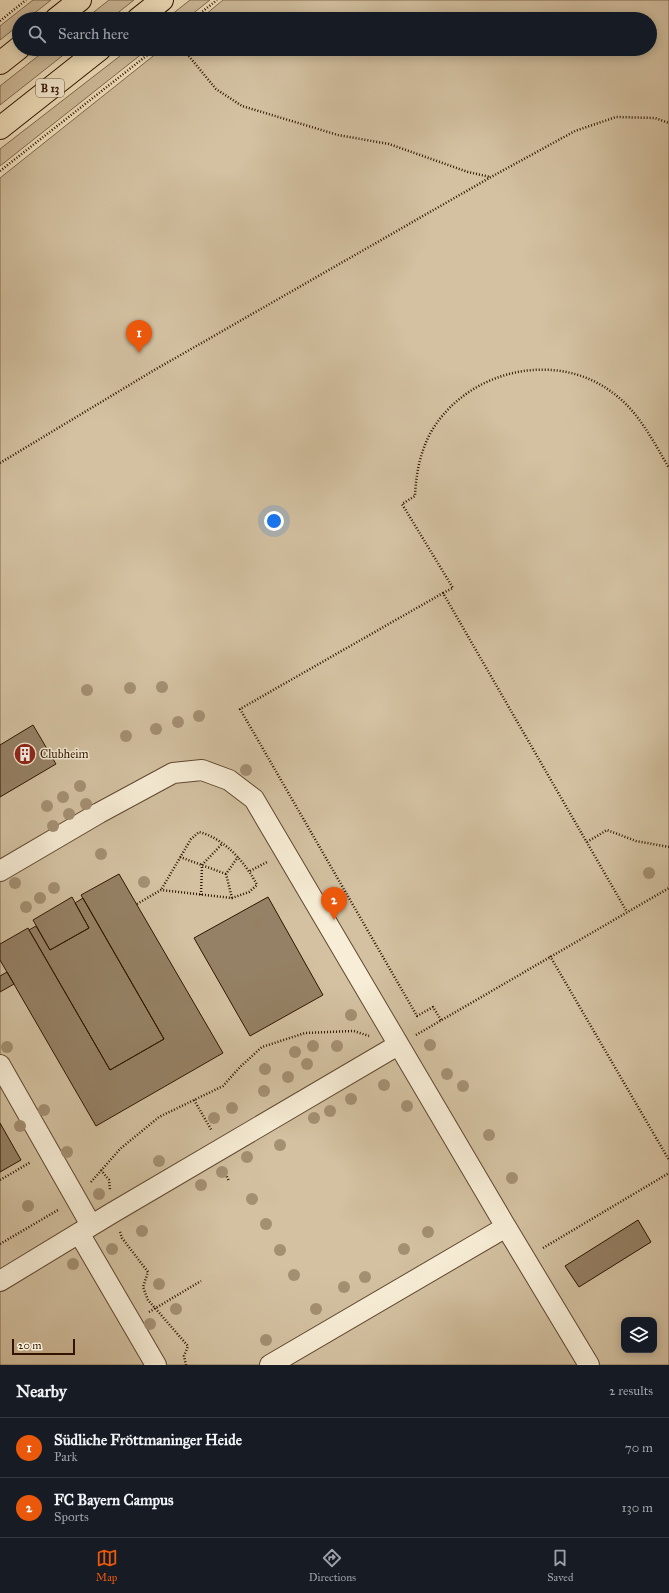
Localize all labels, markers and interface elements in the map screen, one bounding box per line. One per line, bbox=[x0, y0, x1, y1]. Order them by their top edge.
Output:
search box bbox=[12, 12, 657, 56]
icon: search bbox=[26, 23, 48, 45]
text: Search here bbox=[58, 25, 129, 43]
road number: B 13 bbox=[36, 79, 64, 97]
pin: 1 bbox=[126, 320, 152, 353]
your location bbox=[264, 511, 284, 531]
building icon: Clubheim bbox=[12, 741, 38, 767]
place label: Clubheim bbox=[40, 747, 89, 761]
pin: 2 bbox=[321, 887, 347, 920]
map controls bbox=[621, 1317, 657, 1353]
button: layers bbox=[621, 1317, 657, 1353]
scale bar bbox=[12, 1337, 75, 1356]
text: 20 m bbox=[18, 1339, 41, 1352]
text: Nearby bbox=[16, 1381, 67, 1402]
text: 2 results bbox=[609, 1383, 653, 1399]
text: Südliche Fröttmaninger Heide bbox=[54, 1431, 242, 1449]
text: 1 bbox=[26, 1440, 32, 1456]
text: 70 m bbox=[625, 1440, 653, 1456]
text: Park bbox=[54, 1449, 78, 1465]
text: FC Bayern Campus bbox=[54, 1491, 174, 1509]
text: 2 bbox=[26, 1500, 32, 1516]
text: 130 m bbox=[621, 1500, 653, 1516]
text: Sports bbox=[54, 1509, 89, 1525]
tab: Map bbox=[96, 1547, 118, 1584]
tab: Directions bbox=[309, 1547, 356, 1584]
tab: Saved bbox=[547, 1547, 573, 1584]

